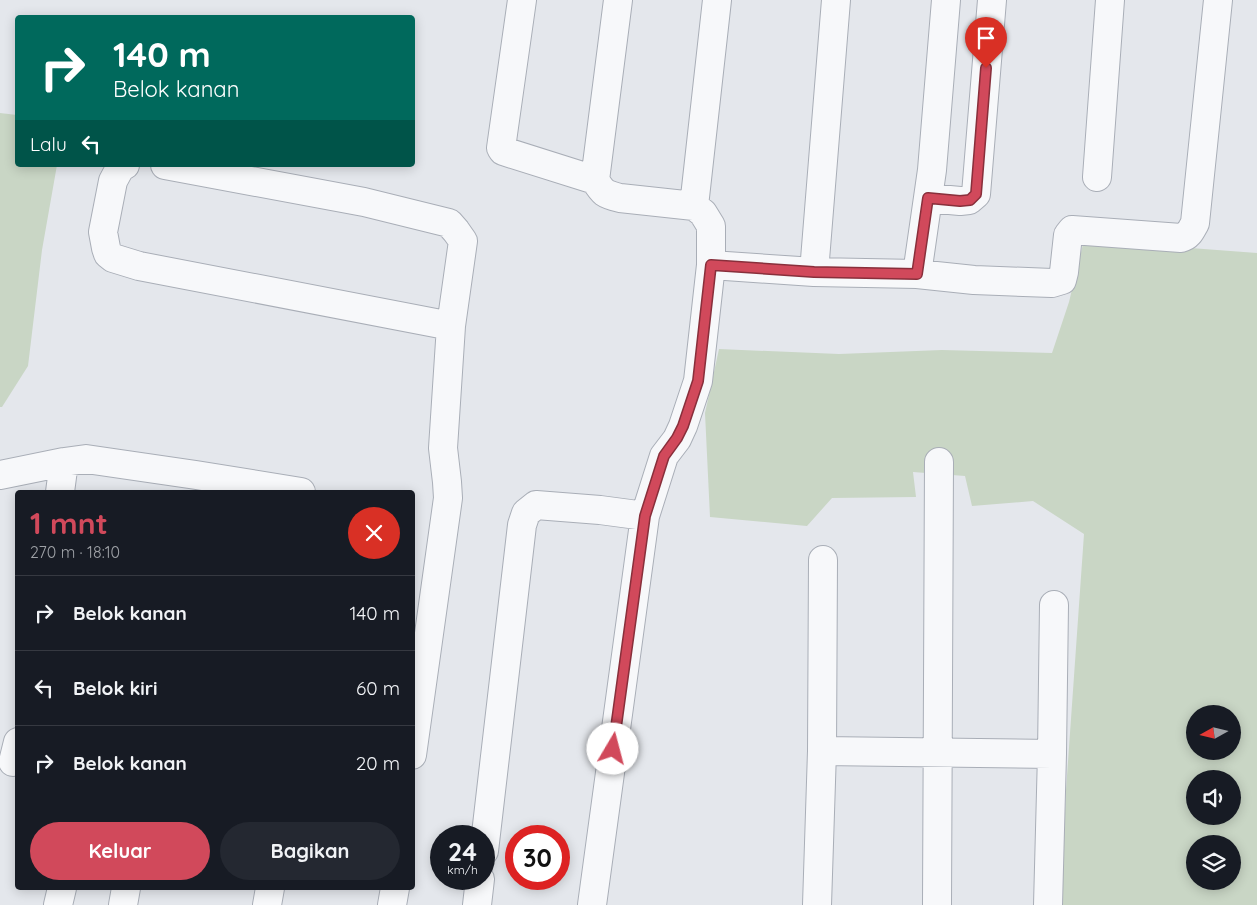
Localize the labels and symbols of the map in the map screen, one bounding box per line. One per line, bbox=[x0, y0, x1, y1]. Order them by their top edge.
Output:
pin bbox=[965, 17, 1007, 68]
north arrow bbox=[1186, 705, 1241, 760]
position arrow bbox=[586, 722, 638, 774]
speed limit sign: 30 bbox=[505, 825, 570, 890]

